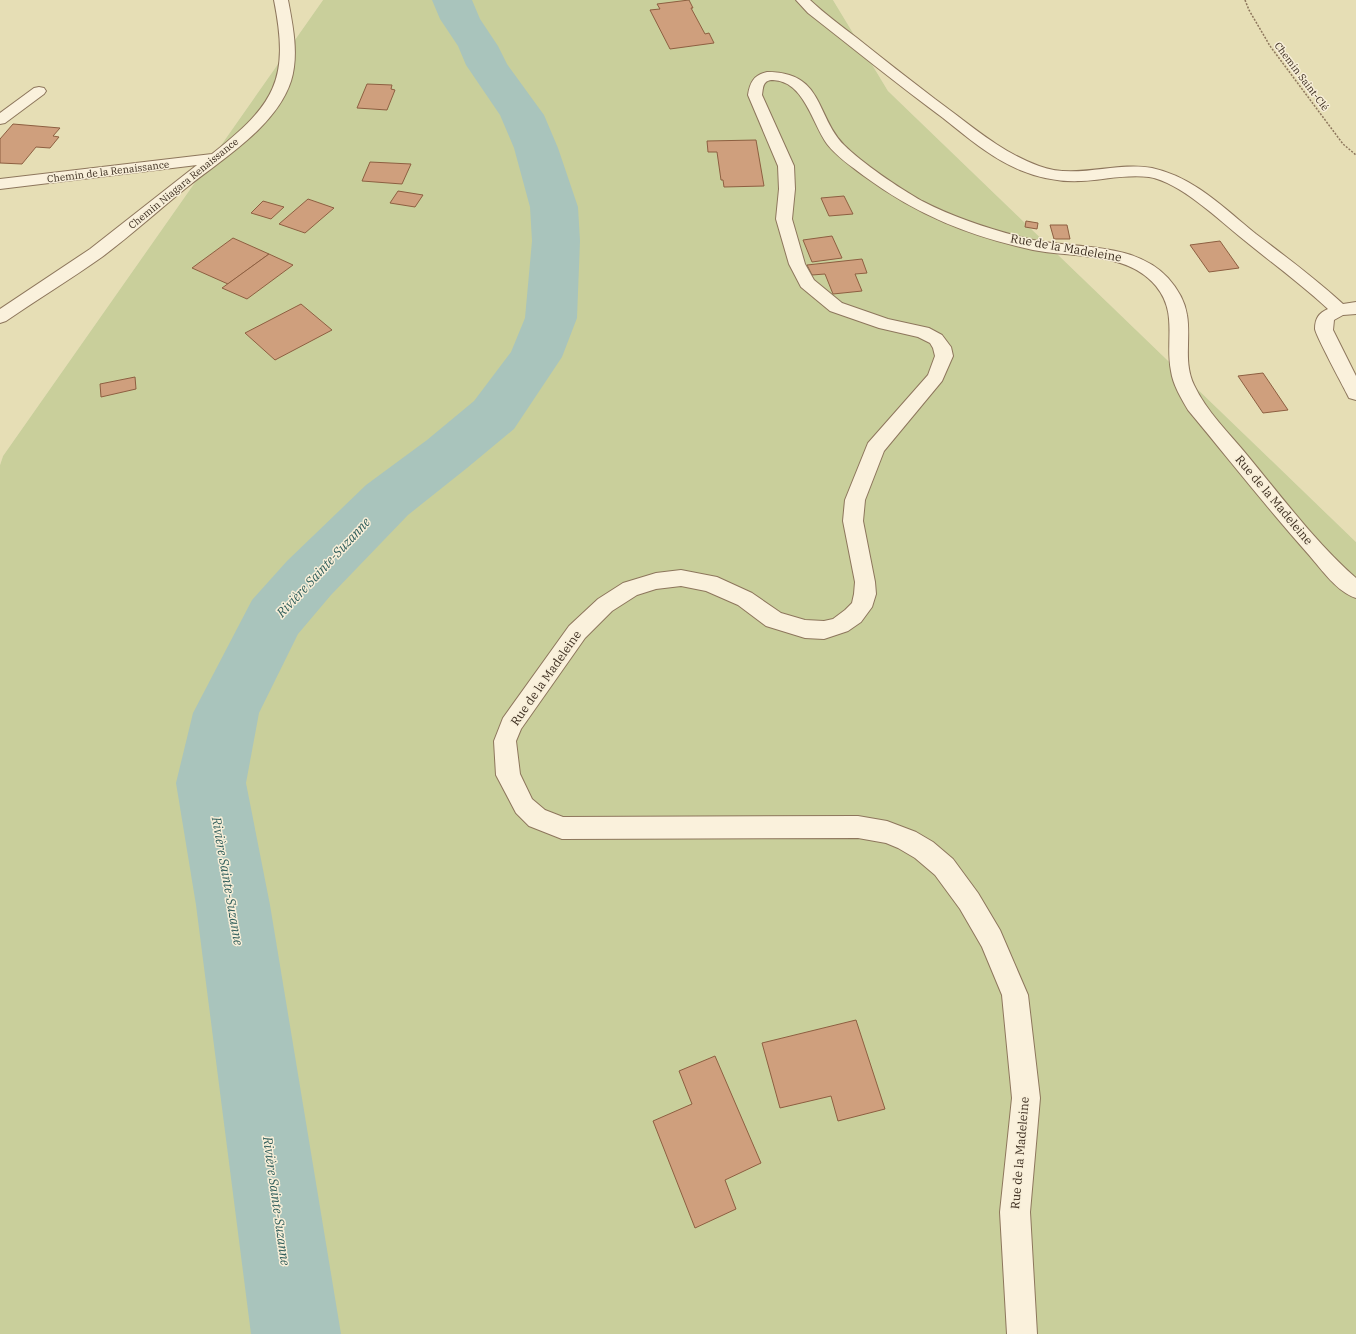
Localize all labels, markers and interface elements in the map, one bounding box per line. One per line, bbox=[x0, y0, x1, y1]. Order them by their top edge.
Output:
street label: Chemin Saint-Clé bbox=[1272, 39, 1332, 113]
street label: Chemin Niagara Renaissance bbox=[126, 135, 241, 232]
street label: Chemin de la Renaissance bbox=[46, 158, 170, 185]
street label: Rue de la Madeleine bbox=[1009, 230, 1123, 265]
street label: Rue de la Madeleine bbox=[1232, 452, 1316, 548]
water label: Rivière Sainte-Suzanne bbox=[272, 514, 374, 621]
street label: Rue de la Madeleine bbox=[507, 627, 584, 728]
water label: Rivière Sainte-Suzanne bbox=[208, 815, 247, 947]
street label: Rue de la Madeleine bbox=[1007, 1096, 1032, 1210]
water label: Rivière Sainte-Suzanne bbox=[259, 1134, 294, 1267]

